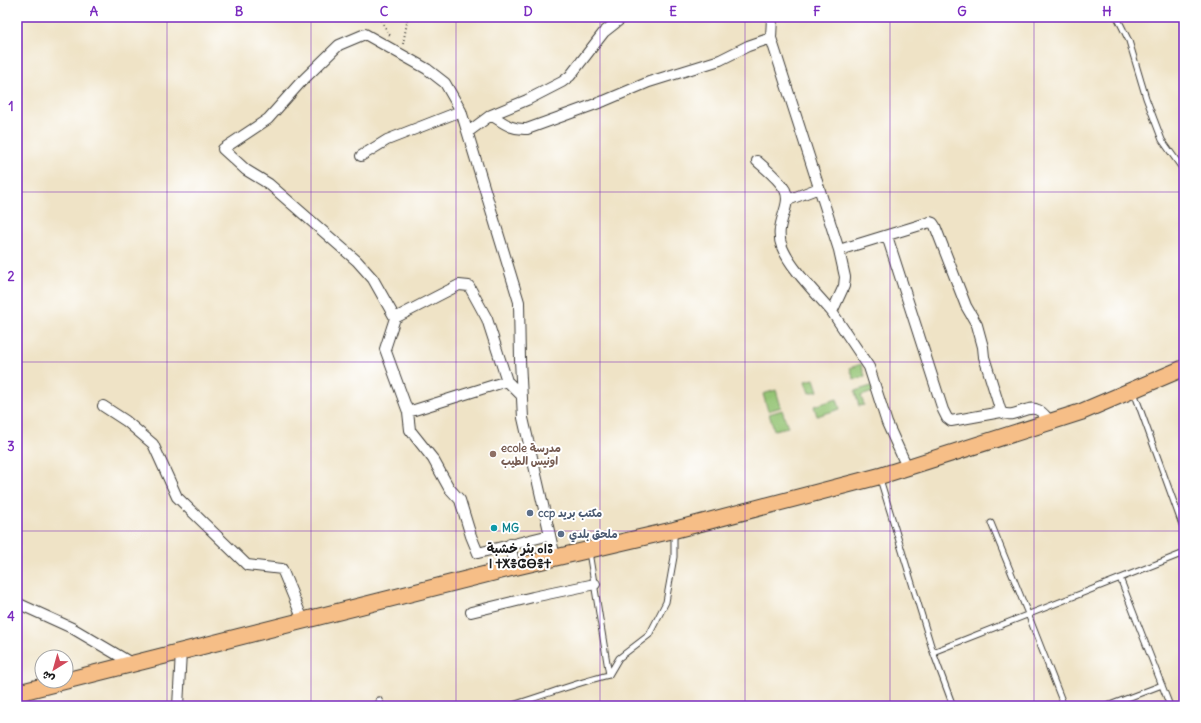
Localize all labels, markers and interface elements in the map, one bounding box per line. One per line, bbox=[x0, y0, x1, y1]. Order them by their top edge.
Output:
text: A bbox=[90, 3, 99, 20]
text: B bbox=[235, 3, 244, 20]
text: C bbox=[380, 3, 389, 20]
text: D bbox=[523, 3, 533, 20]
text: E bbox=[669, 3, 677, 20]
text: F bbox=[813, 3, 821, 20]
text: G bbox=[957, 3, 967, 20]
text: H bbox=[1102, 3, 1112, 20]
text: 1 bbox=[8, 98, 14, 115]
text: 2 bbox=[7, 268, 15, 285]
text: 3 bbox=[7, 438, 15, 455]
place label: ecole مدرسة اونيس الطيب bbox=[501, 441, 561, 468]
marker: ecole مدرسة اونيس الطيب bbox=[488, 449, 498, 459]
place label: ccp مكتب بريد bbox=[538, 506, 602, 521]
marker: ccp مكتب بريد bbox=[525, 508, 535, 518]
place label: MG bbox=[502, 521, 519, 535]
marker: MG bbox=[489, 523, 499, 533]
place label: ملحق بلدي bbox=[569, 527, 618, 543]
marker: ملحق بلدي bbox=[556, 529, 566, 539]
district label: بئر خشبة ⴰⵏⵓ ⵏ ⵜⵅⴻⵛⴱⴻⵜ bbox=[487, 540, 553, 572]
text: 4 bbox=[7, 608, 15, 625]
north arrow bbox=[34, 649, 74, 689]
text: ش bbox=[39, 668, 57, 686]

